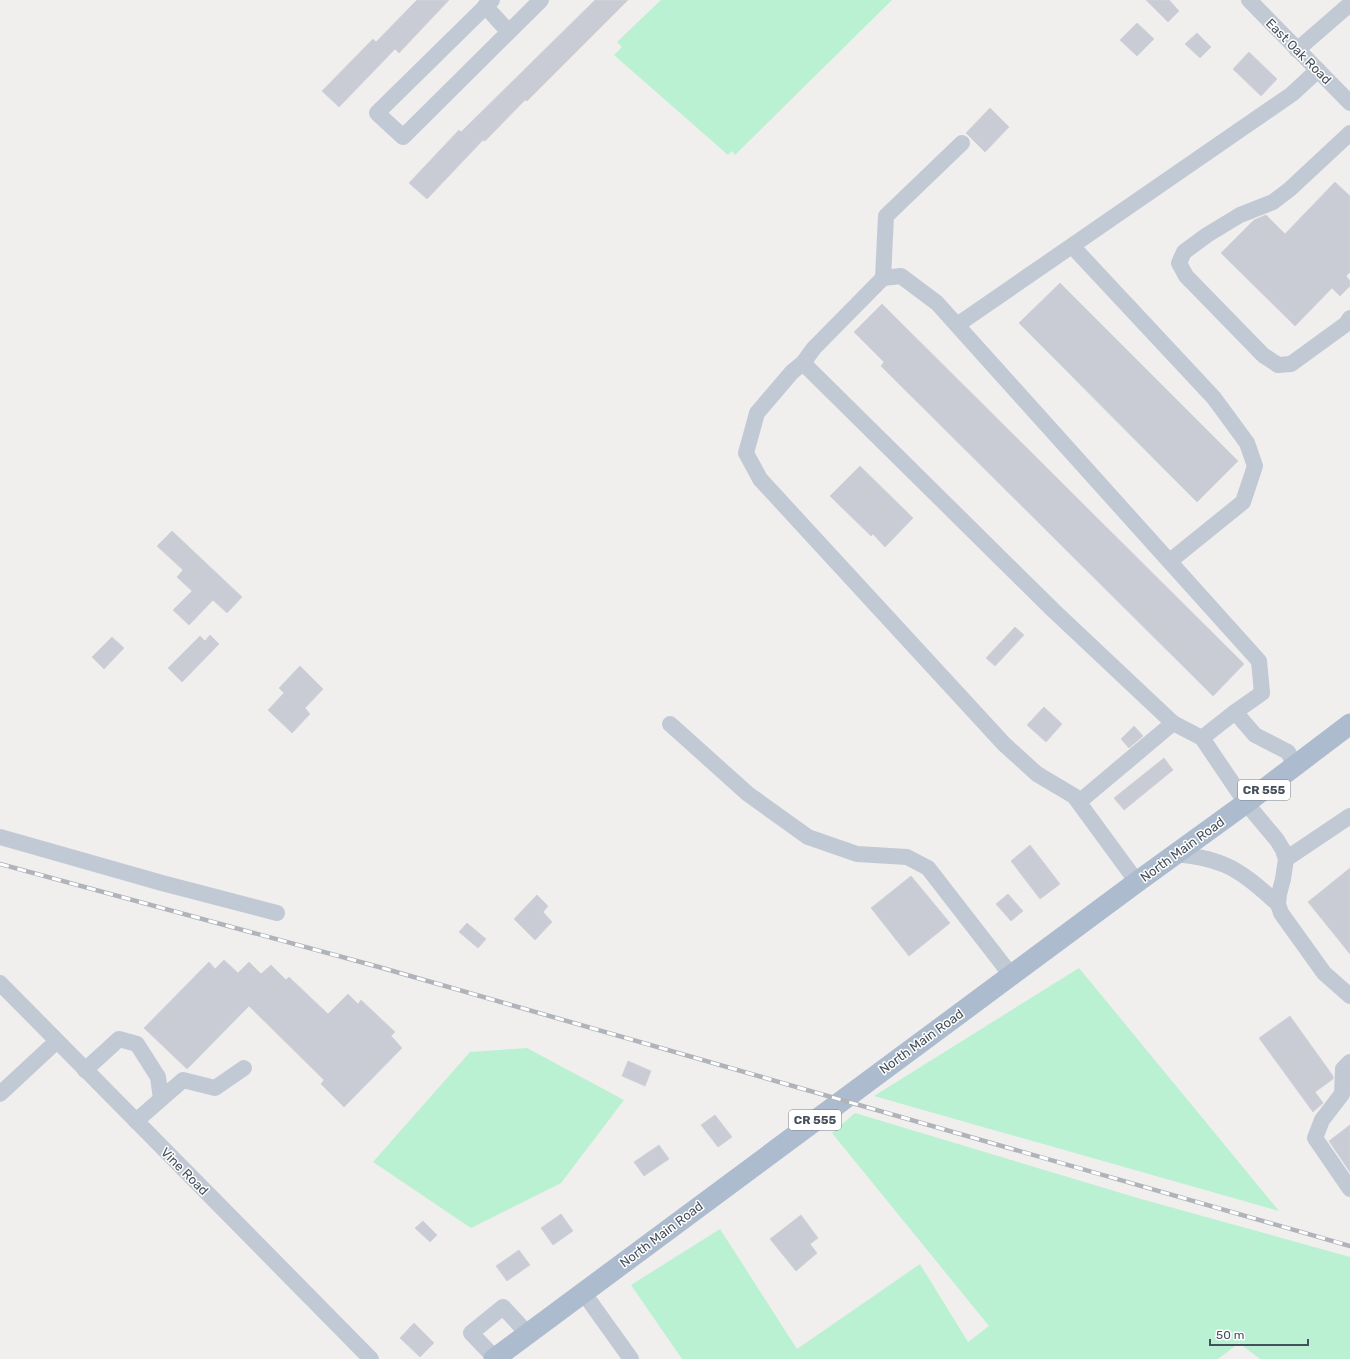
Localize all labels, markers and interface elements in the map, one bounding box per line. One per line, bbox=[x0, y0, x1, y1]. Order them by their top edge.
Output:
street label: East Oak Road bbox=[1263, 15, 1335, 87]
road number: CR 555 bbox=[1238, 780, 1290, 800]
street label: North Main Road bbox=[1137, 814, 1227, 885]
street label: North Main Road bbox=[876, 1006, 966, 1077]
road number: CR 555 bbox=[789, 1110, 841, 1130]
street label: Vine Road bbox=[158, 1145, 211, 1198]
street label: North Main Road bbox=[617, 1198, 706, 1271]
scale bar bbox=[1210, 1321, 1308, 1347]
text: 50 m bbox=[1216, 1328, 1244, 1342]

